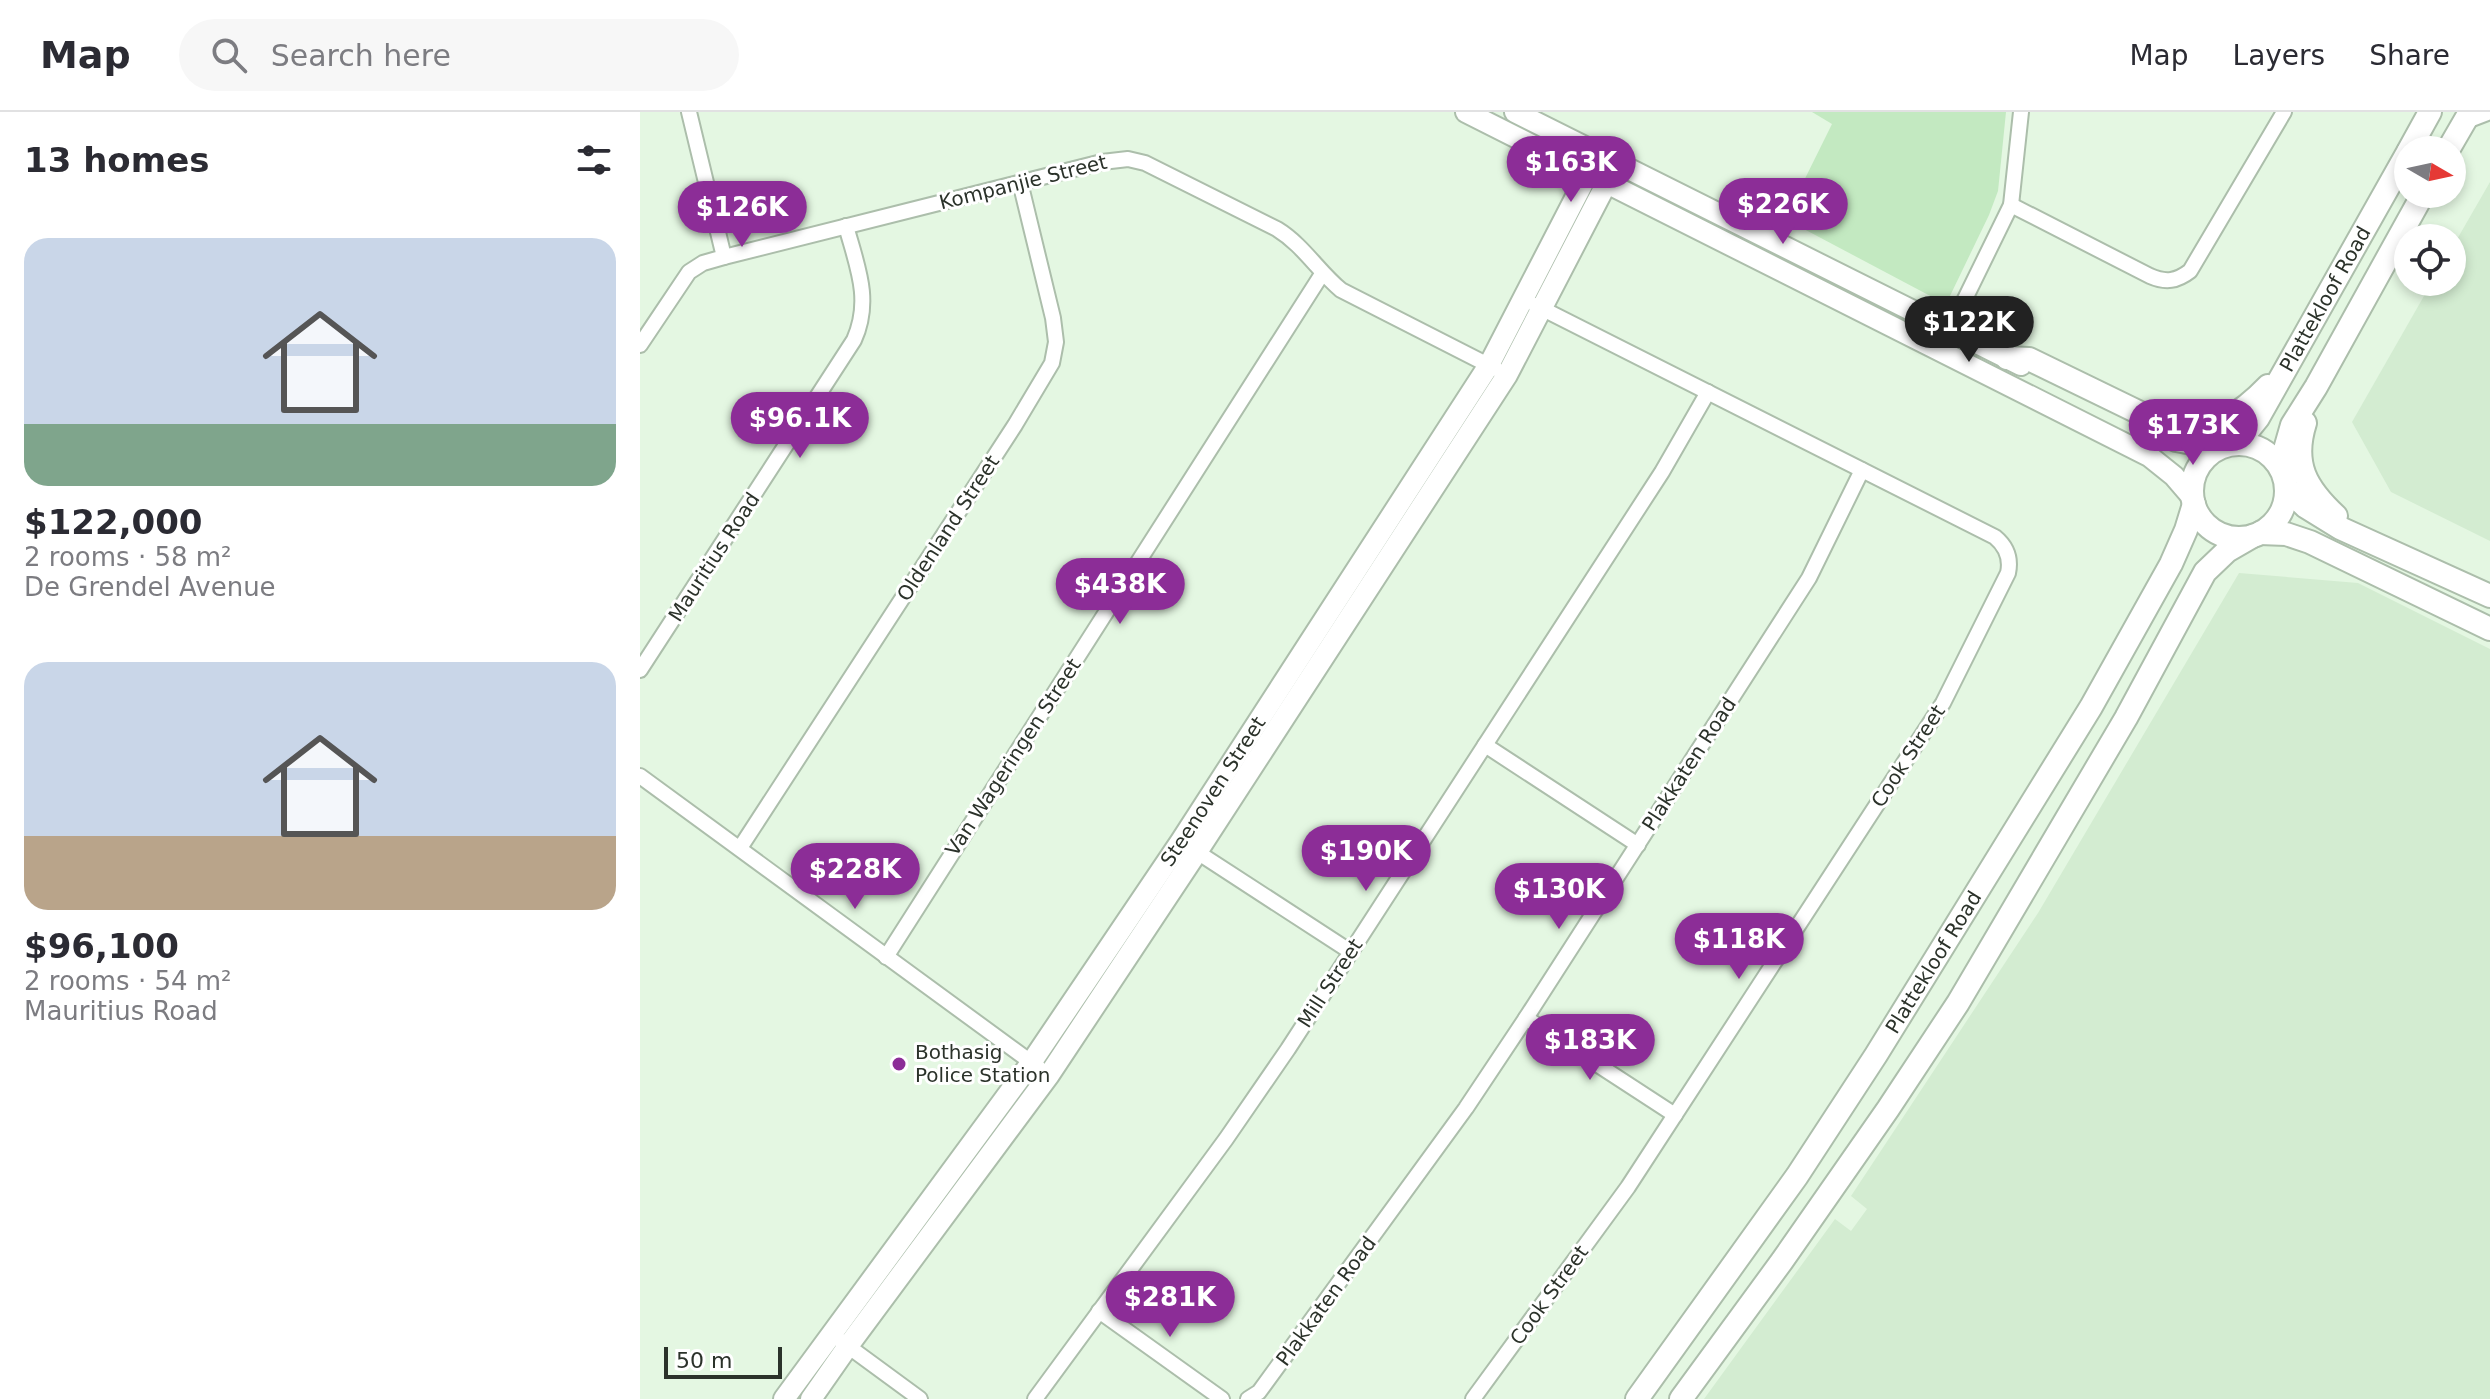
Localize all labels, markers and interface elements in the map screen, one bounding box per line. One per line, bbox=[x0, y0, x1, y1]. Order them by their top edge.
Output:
search box bbox=[179, 19, 739, 91]
text: Map bbox=[40, 33, 131, 77]
icon: search bbox=[207, 33, 251, 77]
text: Search here bbox=[271, 38, 451, 73]
text: Map bbox=[2129, 39, 2189, 72]
text: Layers bbox=[2233, 39, 2325, 72]
text: Share bbox=[2369, 39, 2450, 72]
pin: $163K bbox=[1515, 136, 1627, 204]
north arrow bbox=[2394, 136, 2466, 208]
map controls bbox=[2394, 136, 2466, 296]
icon: filters bbox=[572, 138, 616, 182]
text: 13 homes bbox=[24, 140, 209, 180]
text: $163K bbox=[1525, 147, 1617, 177]
street label: Kompanjie Street bbox=[937, 150, 1110, 214]
pin: $226K bbox=[1727, 178, 1839, 246]
pin: $126K bbox=[686, 181, 798, 249]
text: $226K bbox=[1737, 189, 1829, 219]
text: $126K bbox=[696, 192, 788, 222]
street label: Plattekloof Road bbox=[2275, 222, 2376, 376]
button: locate bbox=[2394, 224, 2466, 296]
icon: home bbox=[248, 290, 392, 434]
pin: $122K bbox=[1913, 296, 2025, 364]
text: $122K bbox=[1923, 307, 2015, 337]
pin: $96.1K bbox=[735, 392, 865, 460]
pin: $173K bbox=[2137, 399, 2249, 467]
text: $96.1K bbox=[749, 403, 851, 433]
text: $173K bbox=[2147, 410, 2239, 440]
street label: Oldenland Street bbox=[892, 450, 1004, 606]
street label: Mauritius Road bbox=[663, 488, 765, 626]
text: $122,000 bbox=[24, 502, 203, 542]
text: 2 rooms · 58 m² bbox=[24, 542, 232, 572]
pin: $438K bbox=[1064, 558, 1176, 626]
text: $438K bbox=[1074, 569, 1166, 599]
text: De Grendel Avenue bbox=[24, 572, 276, 602]
street label: Van Wageringen Street bbox=[940, 654, 1086, 860]
street label: Plakkaten Road bbox=[1637, 693, 1741, 835]
street label: Cook Street bbox=[1866, 700, 1950, 812]
street label: Steenoven Street bbox=[1155, 712, 1271, 871]
icon: home bbox=[248, 714, 392, 858]
pin: $190K bbox=[1310, 825, 1422, 893]
text: $190K bbox=[1320, 836, 1412, 866]
pin: $228K bbox=[799, 843, 911, 911]
text: $228K bbox=[809, 854, 901, 884]
pin: $130K bbox=[1503, 863, 1615, 931]
text: $130K bbox=[1513, 874, 1605, 904]
street label: Plattekloof Road bbox=[1880, 887, 1986, 1038]
pin: $118K bbox=[1683, 913, 1795, 981]
text: $118K bbox=[1693, 924, 1785, 954]
text: $96,100 bbox=[24, 926, 179, 966]
street label: Mill Street bbox=[1292, 934, 1368, 1032]
text: 2 rooms · 54 m² bbox=[24, 966, 232, 996]
text: Mauritius Road bbox=[24, 996, 218, 1026]
pin: $183K bbox=[1534, 1014, 1646, 1082]
text: $183K bbox=[1544, 1025, 1636, 1055]
place label: Bothasig Police Station bbox=[915, 1040, 1050, 1087]
marker: Bothasig Police Station bbox=[890, 1055, 908, 1073]
street label: Plakkaten Road bbox=[1271, 1232, 1381, 1370]
street label: Cook Street bbox=[1505, 1240, 1593, 1349]
pin: $281K bbox=[1114, 1271, 1226, 1339]
text: $281K bbox=[1124, 1282, 1216, 1312]
scale bar bbox=[664, 1343, 782, 1379]
text: 50 m bbox=[676, 1348, 732, 1373]

